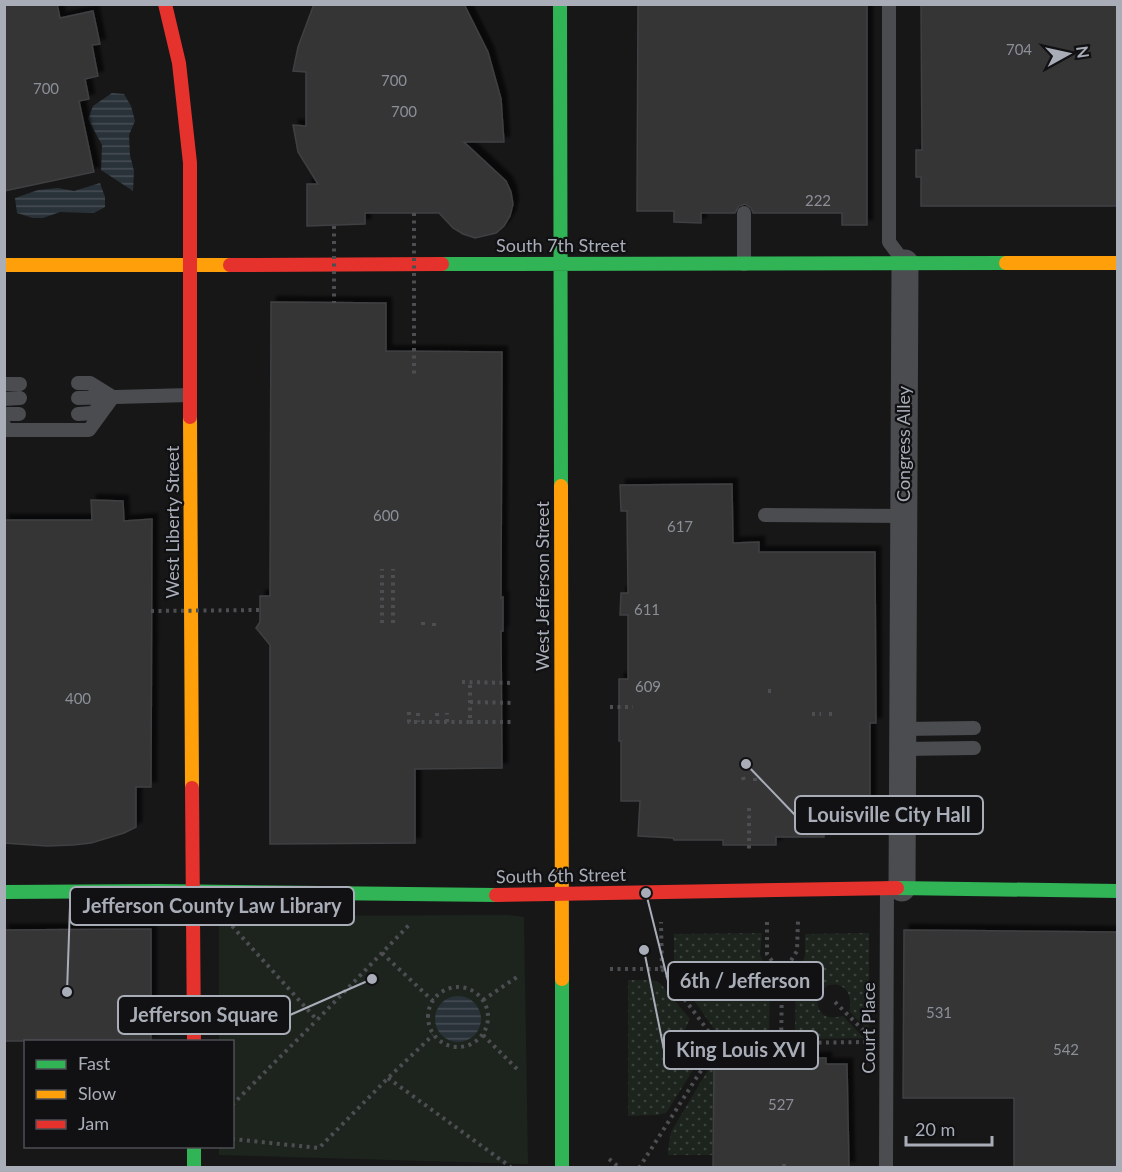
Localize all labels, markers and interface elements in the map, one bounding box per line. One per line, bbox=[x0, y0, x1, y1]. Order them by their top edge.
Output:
north arrow bbox=[1038, 24, 1098, 84]
house number: 704 bbox=[1006, 40, 1032, 58]
text: N bbox=[1073, 44, 1094, 59]
house number: 700 bbox=[381, 71, 407, 89]
house number: 700 bbox=[33, 79, 59, 97]
house number: 700 bbox=[391, 102, 417, 120]
house number: 222 bbox=[805, 191, 831, 209]
street label: South 7th Street bbox=[496, 234, 627, 256]
street label: Congress Alley bbox=[892, 385, 914, 502]
street label: West Liberty Street bbox=[161, 445, 183, 598]
street label: West Jefferson Street bbox=[531, 501, 553, 671]
house number: 600 bbox=[373, 506, 399, 524]
house number: 617 bbox=[667, 517, 693, 535]
house number: 611 bbox=[634, 600, 660, 618]
house number: 609 bbox=[635, 677, 661, 695]
house number: 400 bbox=[65, 689, 91, 707]
callout: Louisville City Hall bbox=[795, 796, 983, 834]
text: Louisville City Hall bbox=[807, 802, 971, 826]
street label: South 6th Street bbox=[496, 863, 627, 887]
callout: Jefferson County Law Library bbox=[70, 887, 354, 925]
text: Jefferson County Law Library bbox=[82, 893, 342, 917]
callout: 6th / Jefferson bbox=[668, 962, 823, 1000]
text: 6th / Jefferson bbox=[680, 968, 810, 992]
street label: Court Place bbox=[857, 982, 879, 1074]
callout: Jefferson Square bbox=[118, 996, 290, 1034]
text: Jefferson Square bbox=[130, 1002, 278, 1026]
house number: 531 bbox=[926, 1003, 952, 1021]
callout: King Louis XVI bbox=[664, 1031, 818, 1069]
text: King Louis XVI bbox=[676, 1037, 806, 1061]
legend bbox=[24, 1040, 234, 1148]
house number: 542 bbox=[1053, 1040, 1079, 1058]
text: Fast bbox=[78, 1052, 111, 1074]
text: Slow bbox=[78, 1082, 116, 1104]
house number: 527 bbox=[768, 1095, 794, 1113]
scale bar bbox=[906, 1109, 992, 1147]
text: Jam bbox=[78, 1112, 109, 1134]
text: 20 m bbox=[915, 1118, 955, 1140]

